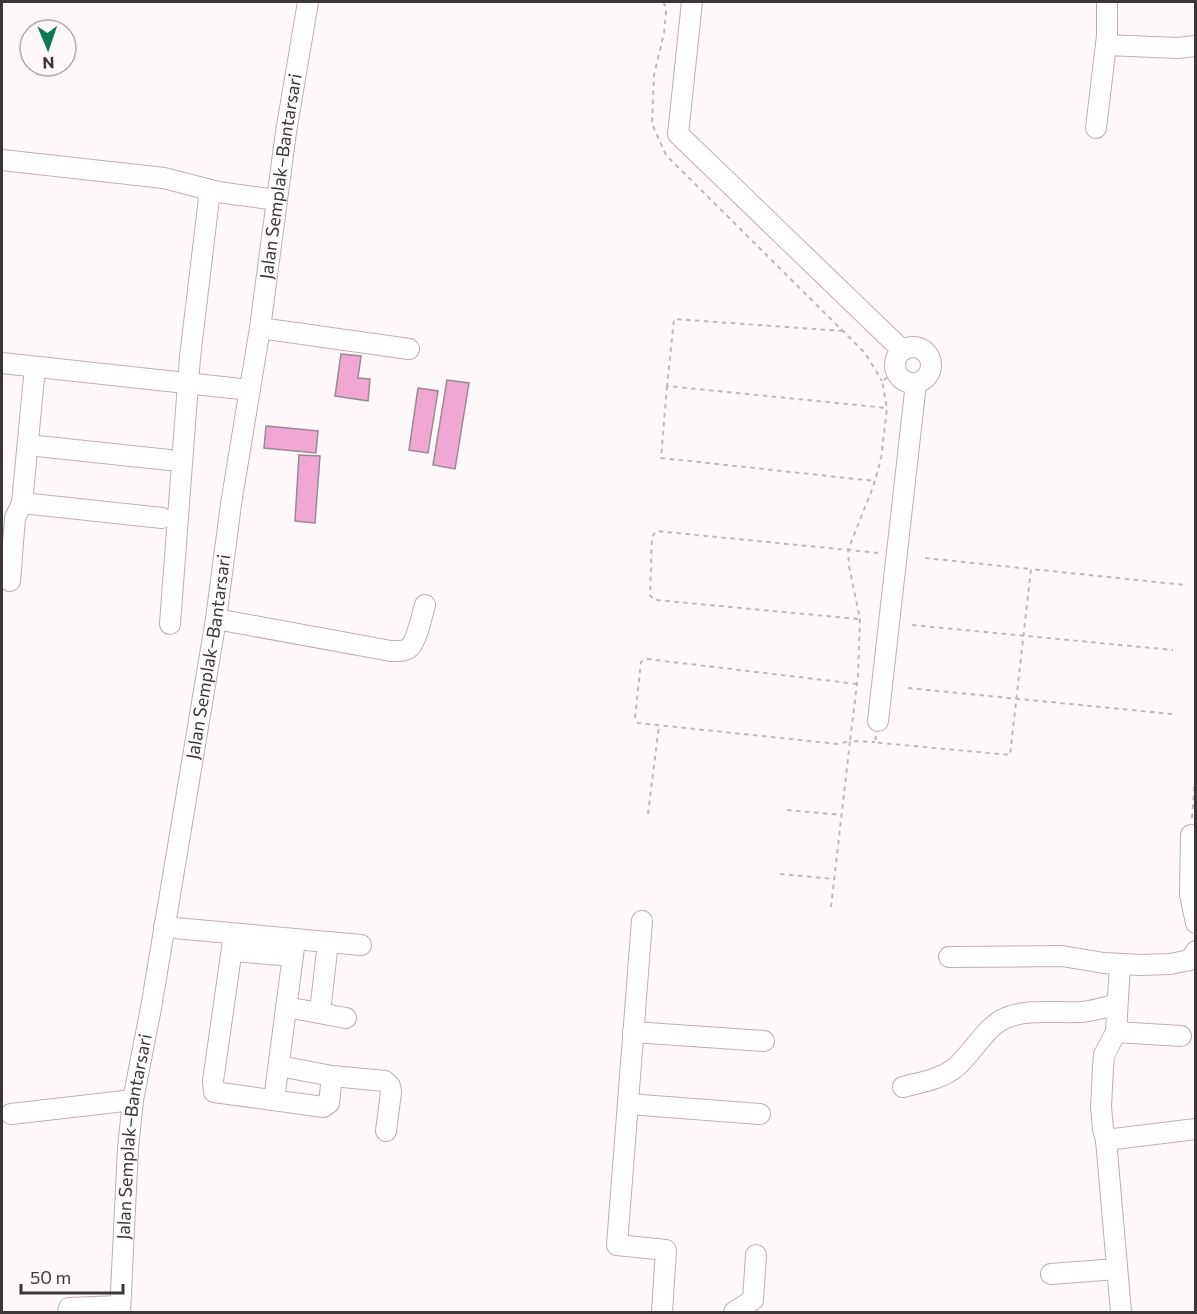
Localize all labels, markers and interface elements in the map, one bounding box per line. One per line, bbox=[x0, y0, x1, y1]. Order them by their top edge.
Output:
north arrow bbox=[18, 18, 78, 78]
text: N bbox=[42, 54, 55, 73]
street label: Jalan Semplak–Bantarsari bbox=[255, 72, 306, 280]
street label: Jalan Semplak–Bantarsari bbox=[181, 553, 234, 761]
street label: Jalan Semplak–Bantarsari bbox=[112, 1032, 156, 1240]
scale bar bbox=[21, 1257, 123, 1295]
text: 50 m bbox=[30, 1266, 71, 1288]

